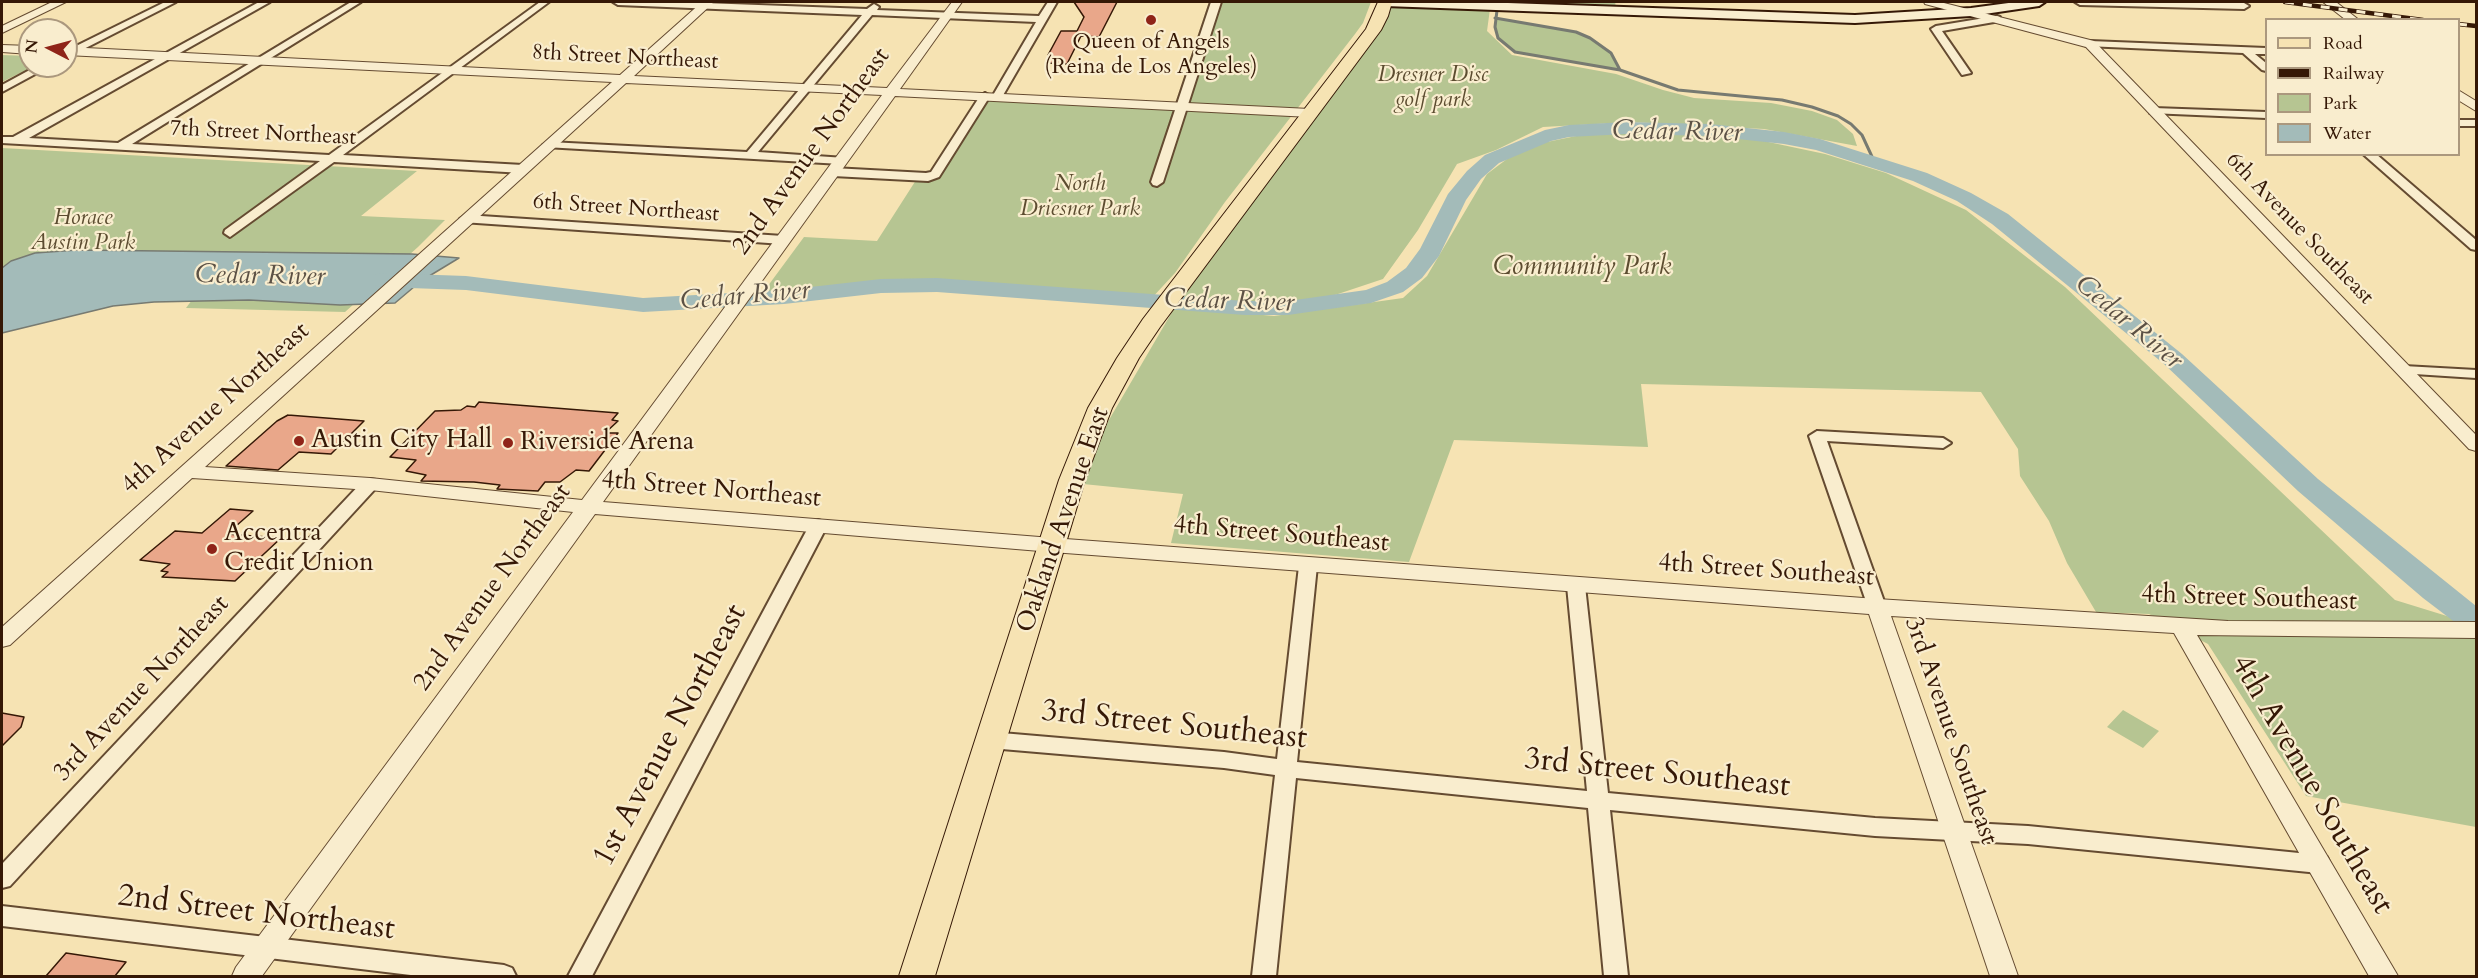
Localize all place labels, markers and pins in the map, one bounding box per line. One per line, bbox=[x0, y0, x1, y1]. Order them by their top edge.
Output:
marker: Queen of Angels (Reina de Los Angeles) bbox=[1144, 13, 1158, 27]
place label: Queen of Angels (Reina de Los Angeles) bbox=[1045, 30, 1257, 82]
place label: Austin City Hall bbox=[311, 425, 492, 457]
place label: Riverside Arena bbox=[520, 427, 694, 459]
marker: Austin City Hall bbox=[292, 434, 306, 448]
marker: Riverside Arena bbox=[501, 436, 515, 450]
place label: Accentra Credit Union bbox=[224, 518, 374, 580]
marker: Accentra Credit Union bbox=[205, 542, 219, 556]

